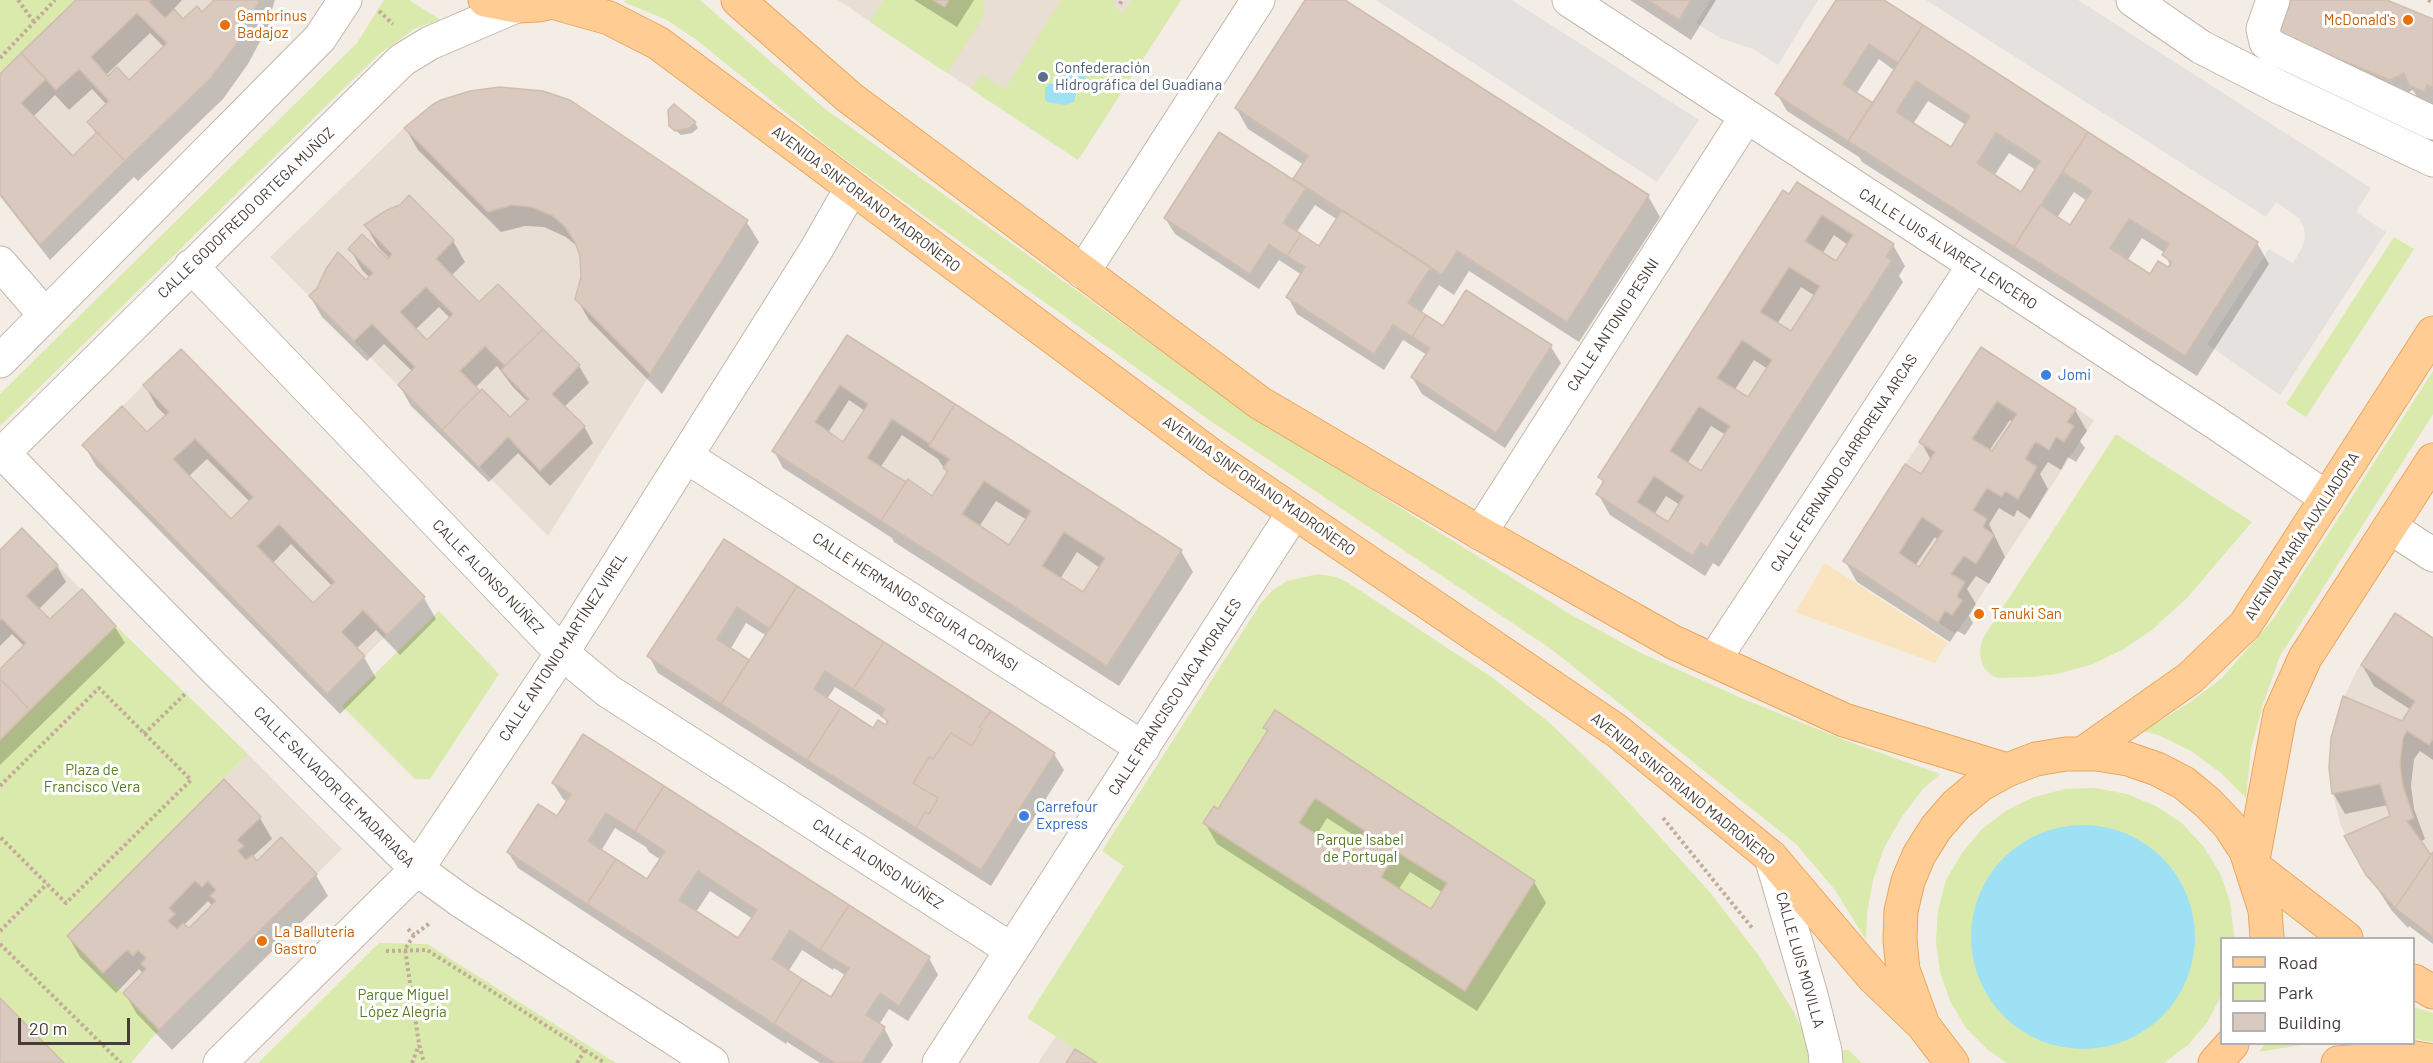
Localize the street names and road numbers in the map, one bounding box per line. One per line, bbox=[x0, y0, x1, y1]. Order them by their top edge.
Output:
street label: AVENIDA SINFORIANO MADROÑERO bbox=[768, 122, 964, 276]
street label: CALLE GODOFREDO ORTEGA MUÑOZ bbox=[154, 124, 338, 302]
street label: CALLE LUIS ÁLVAREZ LENCERO bbox=[1856, 185, 2040, 313]
street label: CALLE ANTONIO PESINI bbox=[1563, 255, 1663, 395]
street label: CALLE FERNANDO GARRORENA ARCAS bbox=[1767, 351, 1921, 575]
street label: AVENIDA SINFORIANO MADROÑERO bbox=[1159, 412, 1359, 560]
street label: AVENIDA MARÍA AUXILIADORA bbox=[2241, 449, 2363, 623]
street label: CALLE ALONSO NÚÑEZ bbox=[429, 516, 547, 638]
street label: CALLE HERMANOS SEGURA CORVASI bbox=[809, 529, 1021, 675]
street label: CALLE ANTONIO MARTÍNEZ VIREL bbox=[495, 549, 631, 745]
street label: CALLE FRANCISCO VACA MORALES bbox=[1105, 595, 1245, 799]
street label: CALLE SALVADOR DE MADARIAGA bbox=[250, 703, 418, 871]
street label: AVENIDA SINFORIANO MADROÑERO bbox=[1587, 709, 1779, 869]
street label: CALLE ALONSO NÚÑEZ bbox=[809, 815, 947, 913]
street label: CALLE LUIS MOVILLA bbox=[1772, 890, 1828, 1030]

